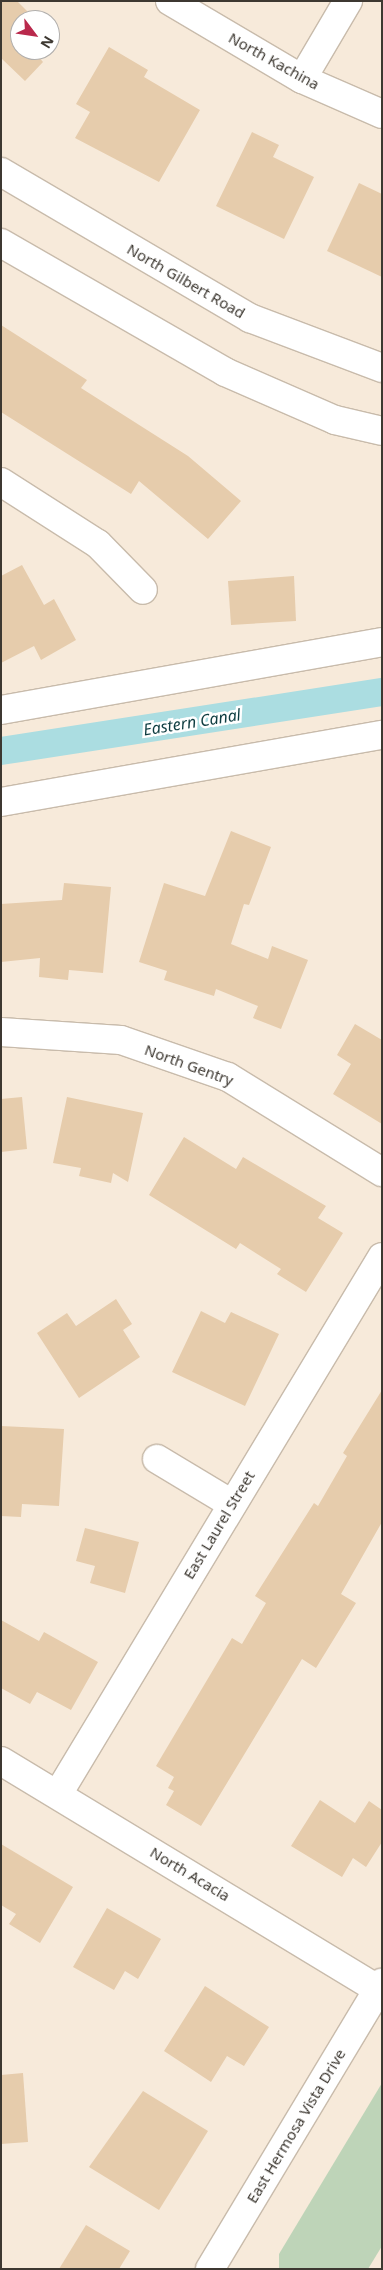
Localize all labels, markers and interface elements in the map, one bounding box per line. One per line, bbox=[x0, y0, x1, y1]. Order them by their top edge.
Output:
north arrow bbox=[10, 10, 60, 60]
street label: North Kachina bbox=[225, 29, 323, 93]
text: N bbox=[36, 33, 59, 52]
street label: North Gilbert Road bbox=[124, 240, 248, 322]
water label: Eastern Canal bbox=[142, 705, 242, 739]
street label: North Gentry bbox=[142, 1041, 236, 1089]
street label: East Laurel Street bbox=[180, 1468, 258, 1582]
street label: North Acacia bbox=[147, 1843, 233, 1905]
street label: East Hermosa Vista Drive bbox=[243, 2046, 349, 2206]

